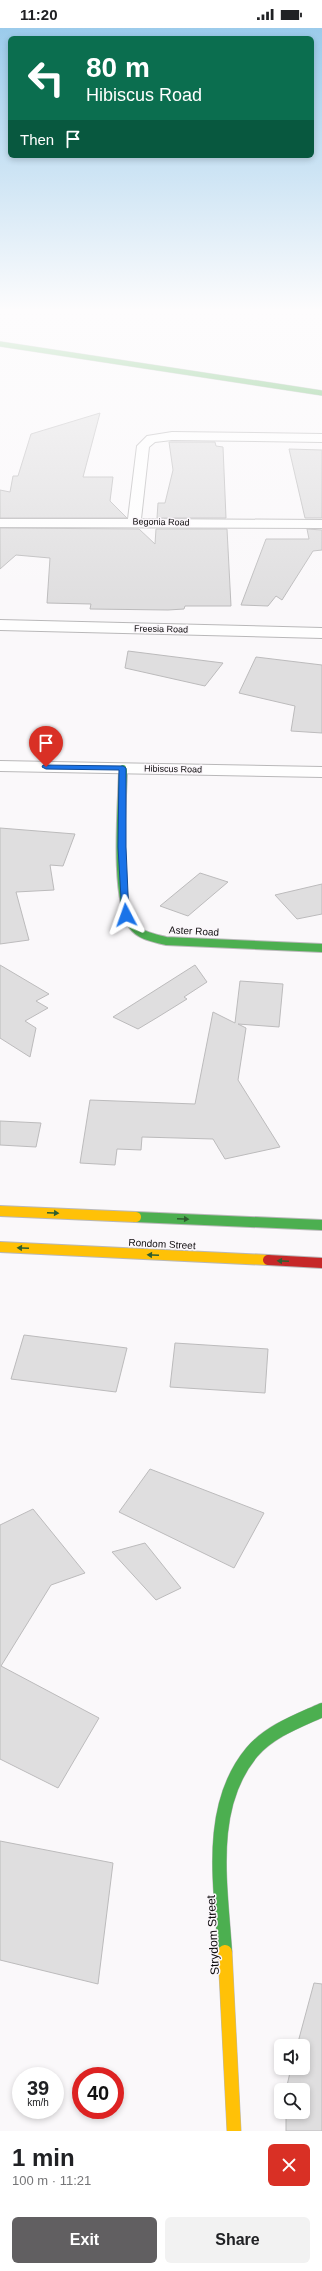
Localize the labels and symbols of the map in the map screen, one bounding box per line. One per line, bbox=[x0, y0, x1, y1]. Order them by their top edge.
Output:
street label: Begonia Road bbox=[132, 517, 190, 527]
street label: Freesia Road bbox=[134, 624, 188, 634]
pin bbox=[29, 726, 63, 767]
street label: Hibiscus Road bbox=[144, 763, 202, 775]
position arrow bbox=[105, 894, 147, 936]
street label: Aster Road bbox=[169, 924, 219, 938]
one-way arrow bbox=[47, 1210, 59, 1217]
one-way arrow bbox=[177, 1216, 190, 1222]
street label: Rondom Street bbox=[128, 1237, 196, 1251]
one-way arrow bbox=[17, 1245, 29, 1252]
one-way arrow bbox=[146, 1252, 159, 1258]
one-way arrow bbox=[277, 1258, 289, 1265]
street label: Strydom Street bbox=[204, 1894, 222, 1975]
speed limit sign: 40 bbox=[72, 2067, 124, 2119]

